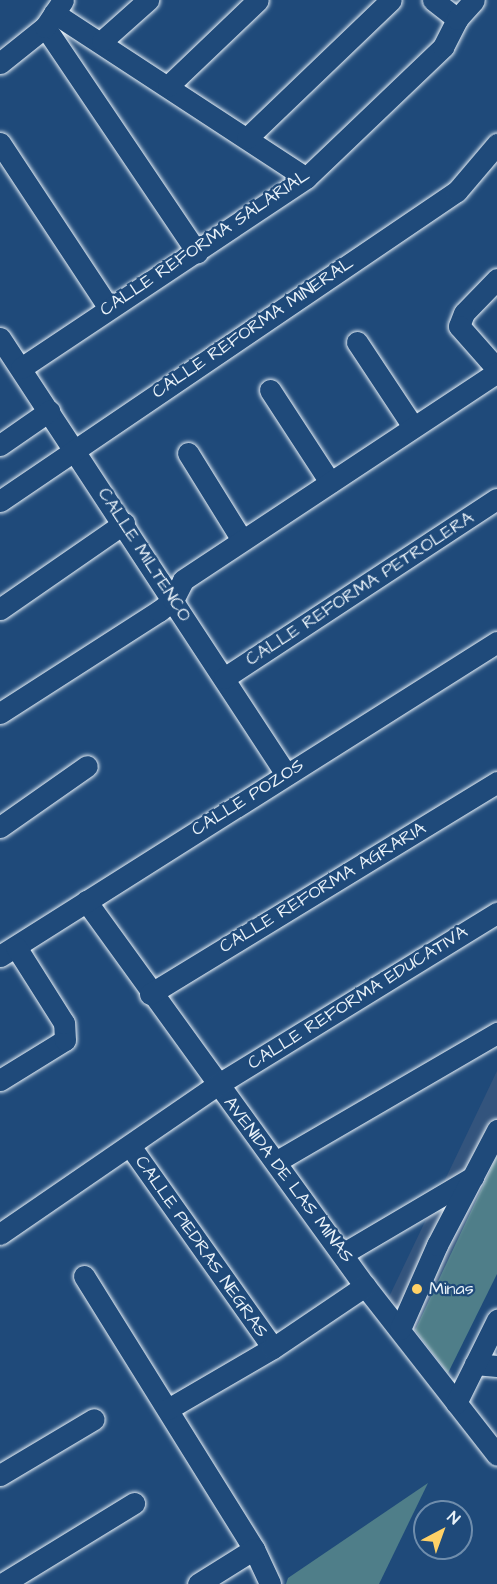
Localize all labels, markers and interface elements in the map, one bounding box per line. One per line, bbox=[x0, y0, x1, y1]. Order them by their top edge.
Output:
street label: CALLE REFORMA SALARIAL bbox=[96, 165, 314, 321]
street label: CALLE REFORMA MINERAL bbox=[148, 253, 358, 403]
street label: CALLE MILTENCO bbox=[93, 484, 195, 626]
street label: CALLE REFORMA PETROLERA bbox=[242, 507, 478, 671]
street label: CALLE POZOS bbox=[188, 755, 308, 841]
street label: CALLE REFORMA AGRARIA bbox=[216, 818, 430, 958]
street label: CALLE REFORMA EDUCATIVA bbox=[244, 921, 472, 1075]
street label: AVENIDA DE LAS MINAS bbox=[219, 1093, 357, 1267]
street label: CALLE PIEDRAS NEGRAS bbox=[130, 1152, 272, 1342]
place label: Minas bbox=[429, 1278, 474, 1300]
marker: Minas bbox=[410, 1282, 424, 1296]
north arrow bbox=[413, 1500, 473, 1560]
text: N bbox=[442, 1506, 464, 1530]

